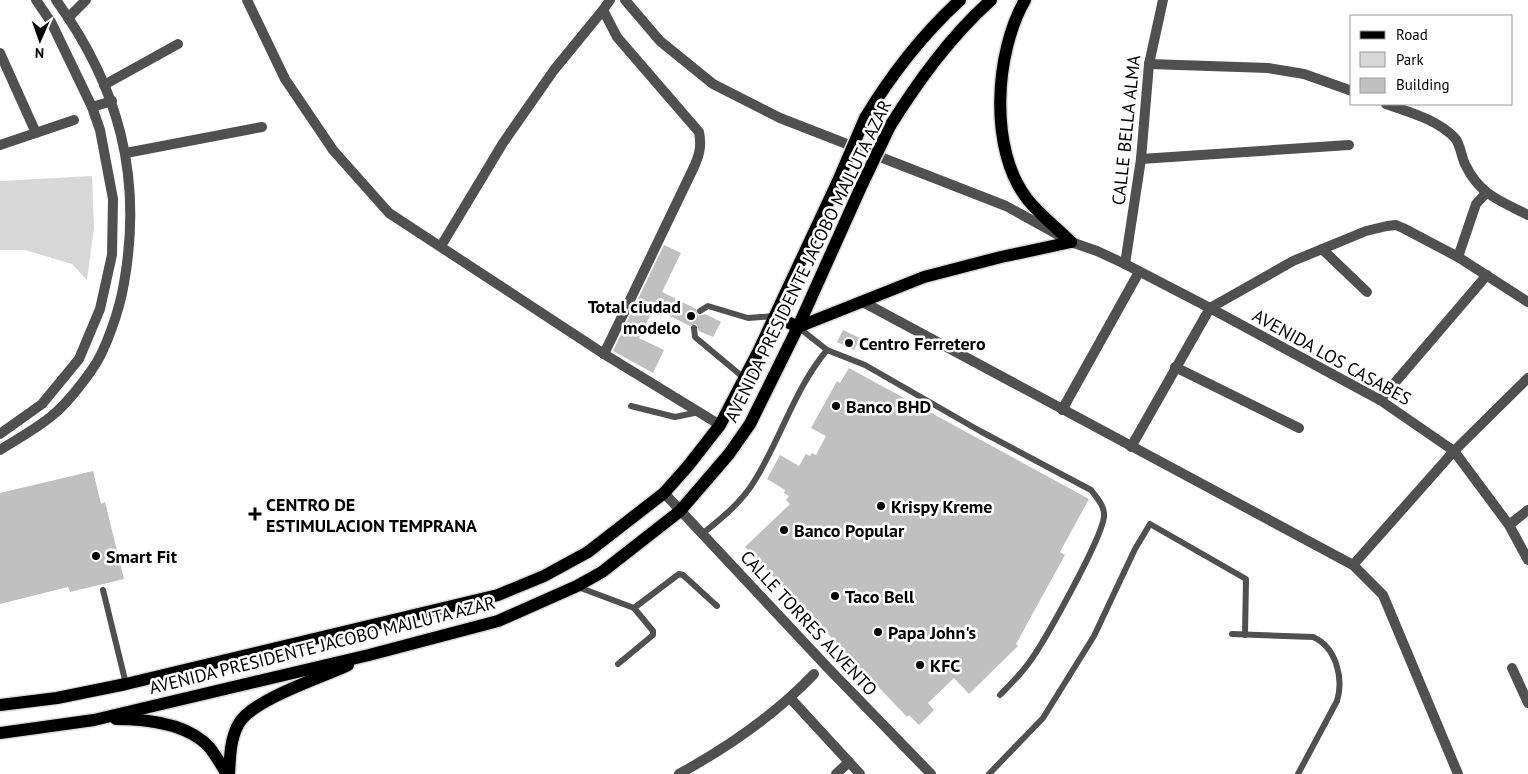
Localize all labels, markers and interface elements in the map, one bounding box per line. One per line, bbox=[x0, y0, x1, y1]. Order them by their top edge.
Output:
north arrow bbox=[15, 15, 65, 65]
legend bbox=[1350, 15, 1513, 105]
text: Road bbox=[1396, 25, 1428, 44]
text: N bbox=[35, 44, 44, 62]
text: Park bbox=[1396, 50, 1424, 69]
street label: CALLE BELLA ALMA bbox=[1107, 53, 1145, 206]
text: Building bbox=[1396, 75, 1450, 94]
street label: AVENIDA PRESIDENTE JACOBO MAJLUTA AZAR bbox=[720, 96, 896, 426]
place label: Total ciudad modelo bbox=[588, 295, 681, 339]
street label: AVENIDA LOS CASABES bbox=[1249, 304, 1415, 410]
marker: Total ciudad modelo bbox=[685, 310, 697, 322]
place label: Centro Ferretero bbox=[859, 332, 986, 355]
marker: Centro Ferretero bbox=[843, 337, 855, 349]
place label: Banco BHD bbox=[846, 395, 931, 418]
marker: Banco BHD bbox=[830, 400, 842, 412]
place label: CENTRO DE ESTIMULACION TEMPRANA bbox=[266, 493, 477, 537]
place label: Krispy Kreme bbox=[891, 495, 992, 518]
marker: Krispy Kreme bbox=[875, 500, 887, 512]
marker: CENTRO DE ESTIMULACION TEMPRANA bbox=[248, 507, 262, 521]
place label: Banco Popular bbox=[794, 519, 905, 542]
marker: Banco Popular bbox=[778, 524, 790, 536]
place label: Smart Fit bbox=[106, 545, 178, 568]
street label: CALLE TORRES ALVENTO bbox=[736, 545, 882, 701]
marker: Smart Fit bbox=[90, 550, 102, 562]
place label: Taco Bell bbox=[845, 585, 915, 608]
marker: Taco Bell bbox=[829, 590, 841, 602]
street label: AVENIDA PRESIDENTE JACOBO MAJLUTA AZAR bbox=[147, 591, 498, 699]
place label: Papa John's bbox=[888, 621, 976, 644]
marker: Papa John's bbox=[872, 626, 884, 638]
place label: KFC bbox=[930, 654, 960, 677]
marker: KFC bbox=[914, 659, 926, 671]

